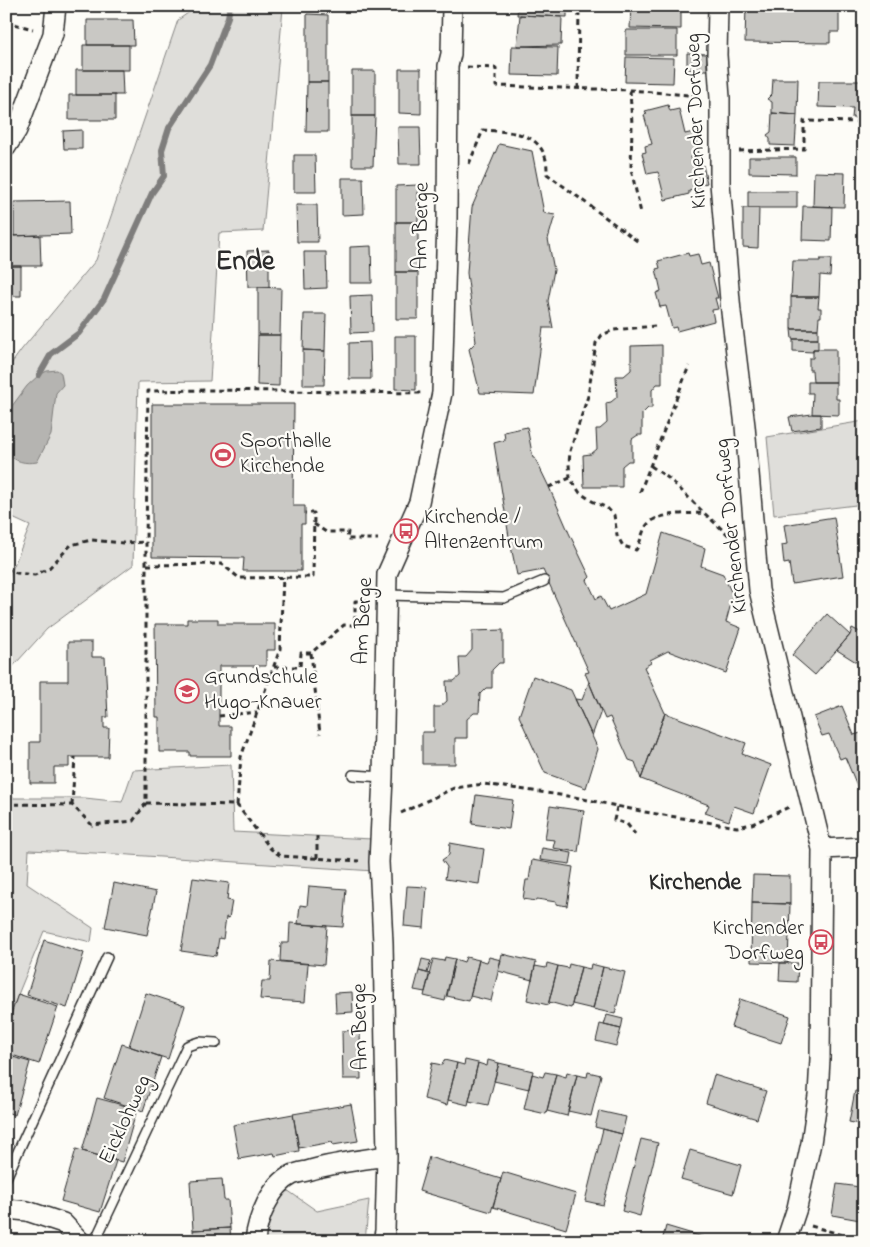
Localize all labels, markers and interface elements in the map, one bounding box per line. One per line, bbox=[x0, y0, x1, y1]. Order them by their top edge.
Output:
street label: Kirchender Dorfweg bbox=[678, 33, 717, 209]
street label: Am Berge bbox=[405, 182, 440, 270]
district label: Ende bbox=[215, 242, 276, 283]
place label: Sporthalle Kirchende bbox=[240, 426, 331, 483]
street label: Kirchender Dorfweg bbox=[707, 437, 758, 615]
sports icon: Sporthalle Kirchende bbox=[210, 442, 236, 468]
place label: Kirchende / Altenzentrum bbox=[424, 502, 543, 559]
bus stop icon: Kirchende / Altenzentrum bbox=[393, 518, 419, 544]
street label: Am Berge bbox=[346, 576, 383, 666]
place label: Grundschule Hugo-Knauer bbox=[204, 662, 322, 720]
school or university icon: Grundschule Hugo-Knauer bbox=[174, 678, 200, 704]
district label: Kirchende bbox=[649, 866, 742, 901]
place label: Kirchender Dorfweg bbox=[713, 913, 804, 971]
bus stop icon: Kirchender Dorfweg bbox=[808, 929, 834, 955]
street label: Am Berge bbox=[344, 983, 379, 1071]
street label: Eicklohweg bbox=[91, 1070, 162, 1171]

